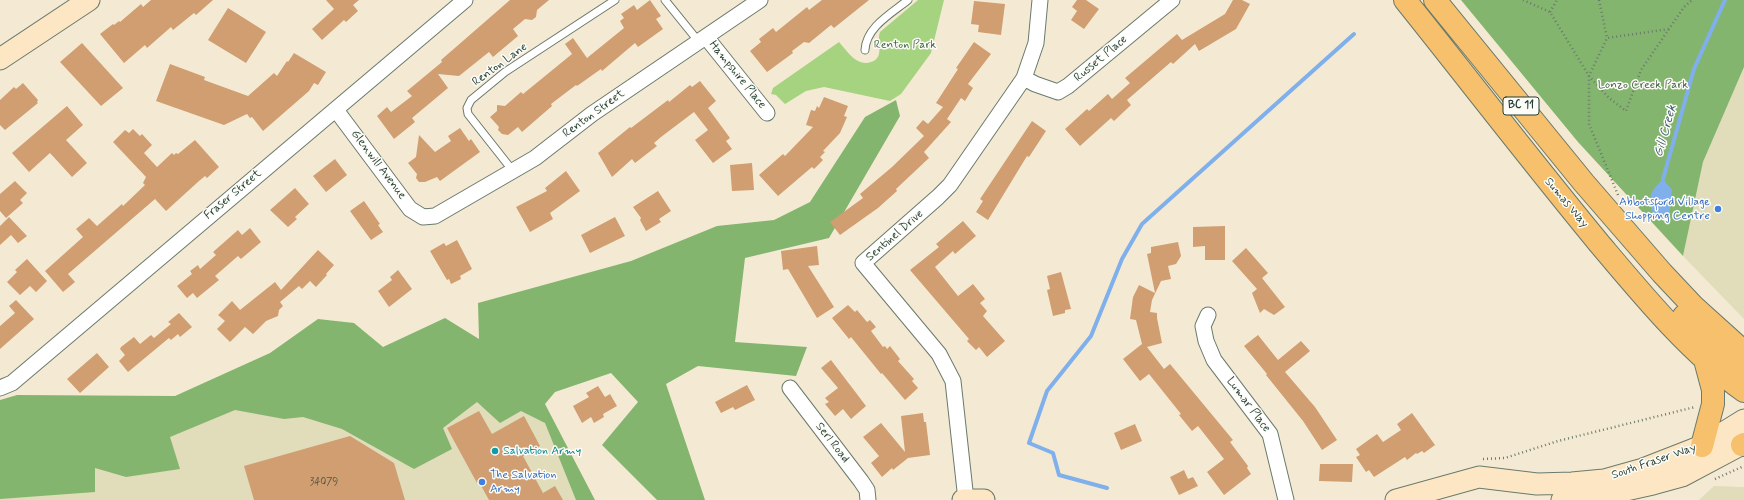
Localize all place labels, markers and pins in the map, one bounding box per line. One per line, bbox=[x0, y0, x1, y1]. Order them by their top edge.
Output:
place label: Abbotsford Village Shopping Centre bbox=[1619, 195, 1710, 223]
marker: Abbotsford Village Shopping Centre bbox=[1713, 204, 1723, 214]
place label: Salvation Army bbox=[503, 444, 581, 458]
marker: Salvation Army bbox=[490, 446, 500, 456]
place label: The Salvation Army bbox=[490, 468, 557, 496]
marker: The Salvation Army bbox=[477, 477, 487, 487]

